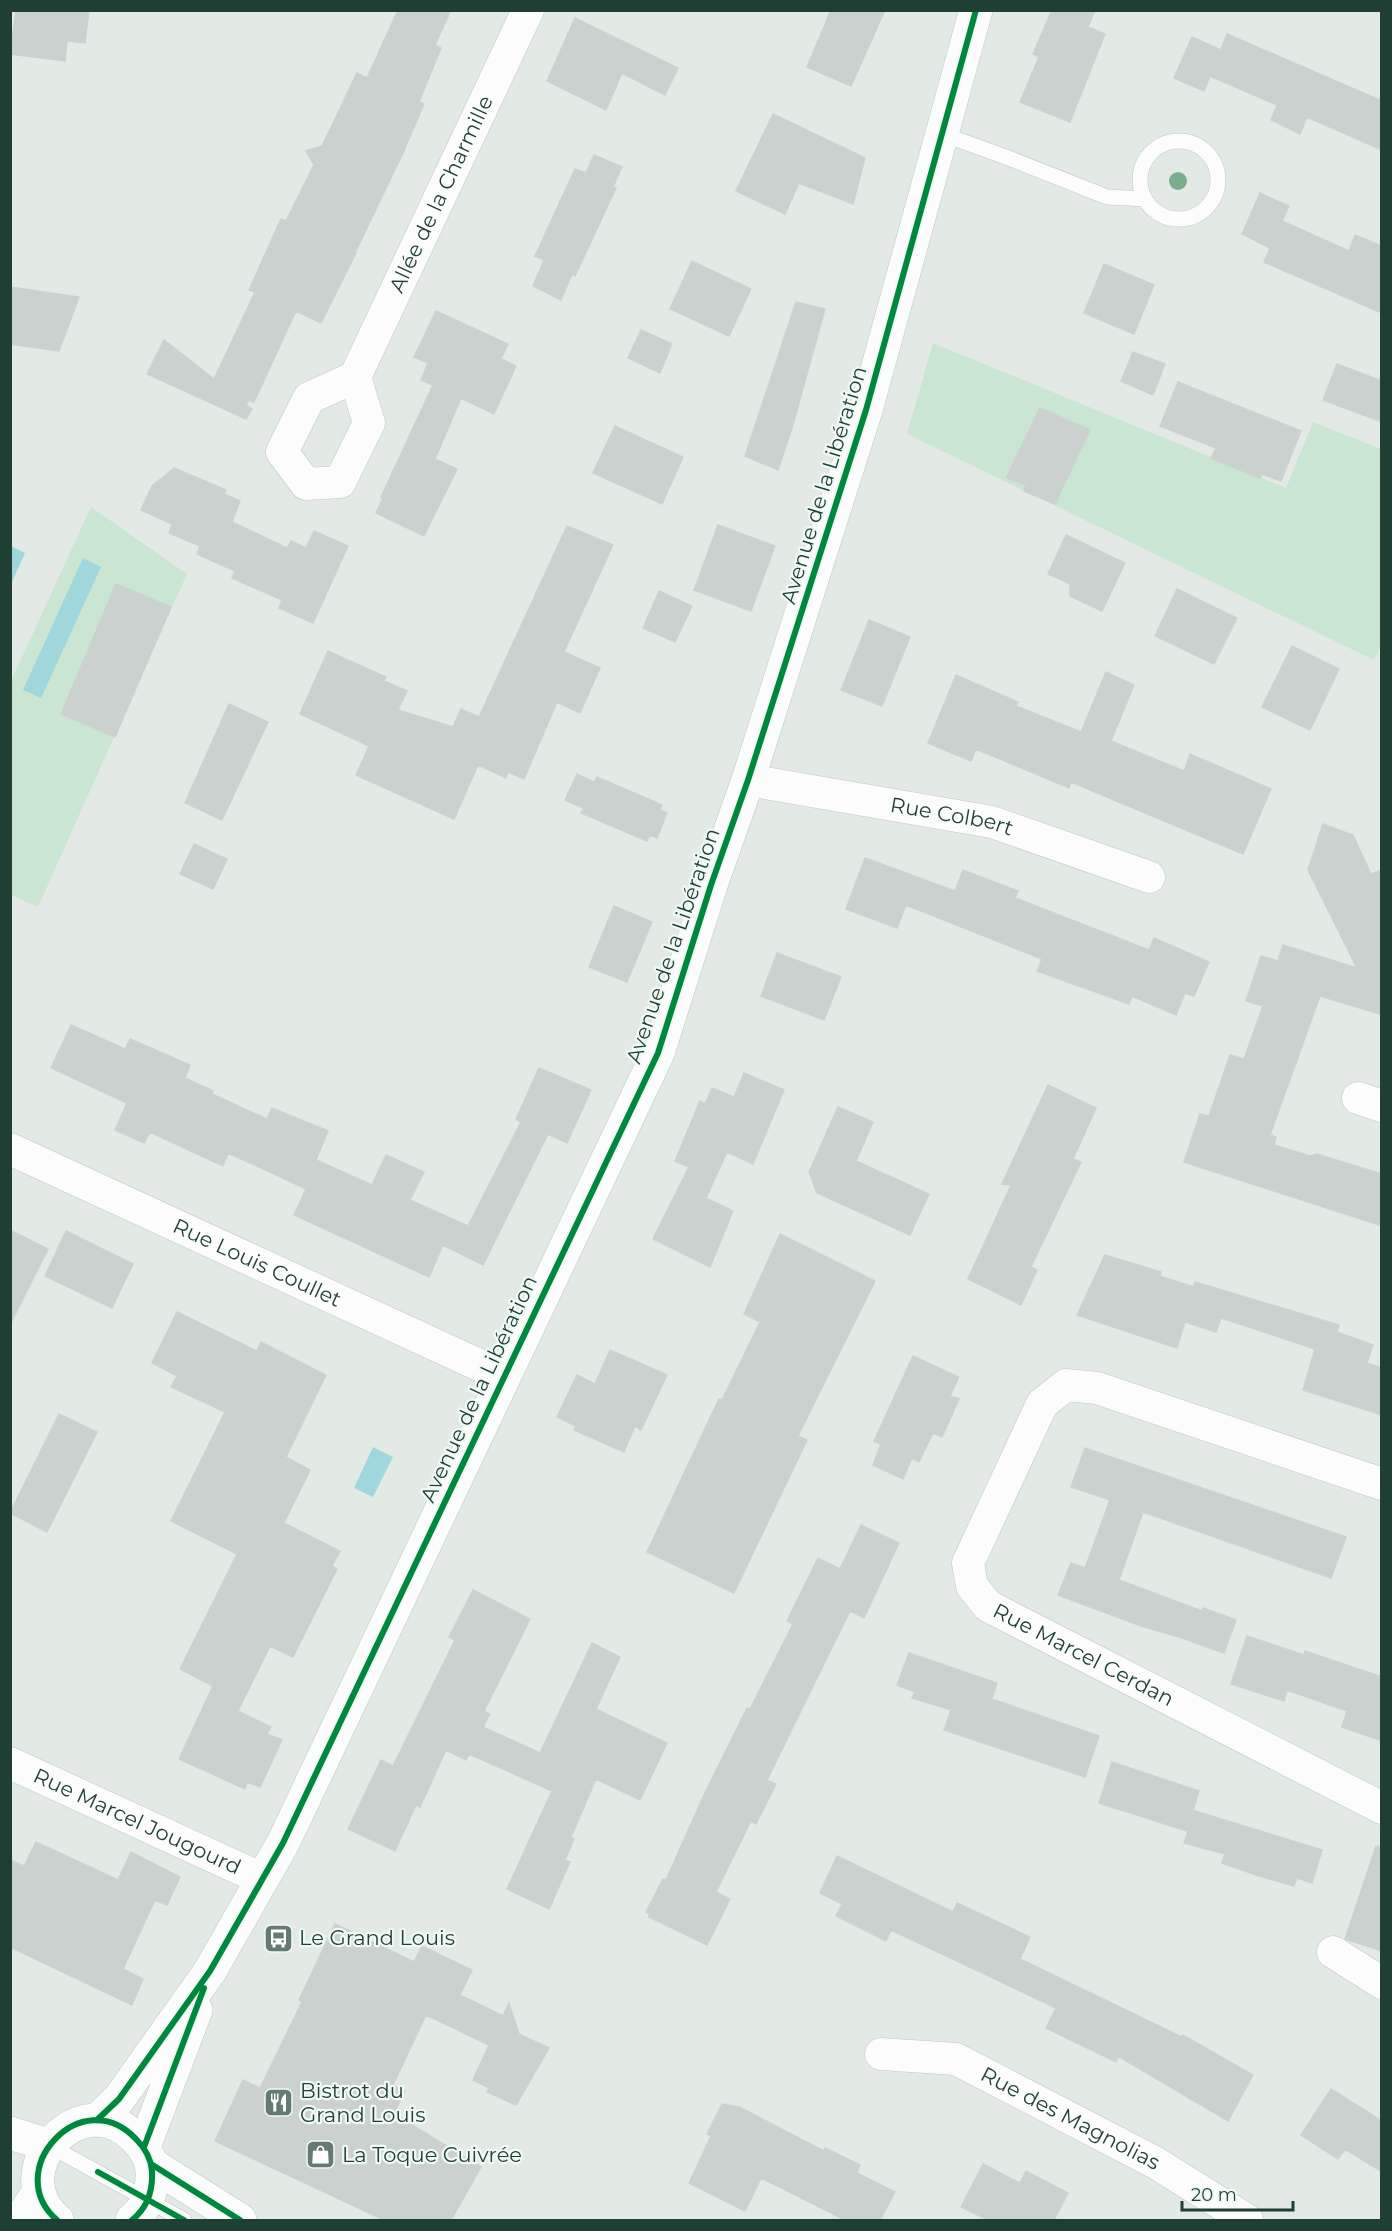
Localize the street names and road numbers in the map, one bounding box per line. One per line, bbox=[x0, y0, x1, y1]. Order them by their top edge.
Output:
street label: Allée de la Charmille bbox=[384, 91, 498, 296]
street label: Avenue de la Libération bbox=[775, 363, 872, 607]
street label: Rue Colbert bbox=[888, 792, 1017, 841]
street label: Avenue de la Libération bbox=[620, 825, 725, 1067]
street label: Rue Louis Coullet bbox=[169, 1213, 345, 1312]
street label: Avenue de la Libération bbox=[415, 1272, 542, 1506]
street label: Rue Marcel Cerdan bbox=[989, 1598, 1178, 1711]
street label: Rue Marcel Jougourd bbox=[30, 1763, 245, 1880]
street label: Rue des Magnolias bbox=[977, 2061, 1164, 2175]

